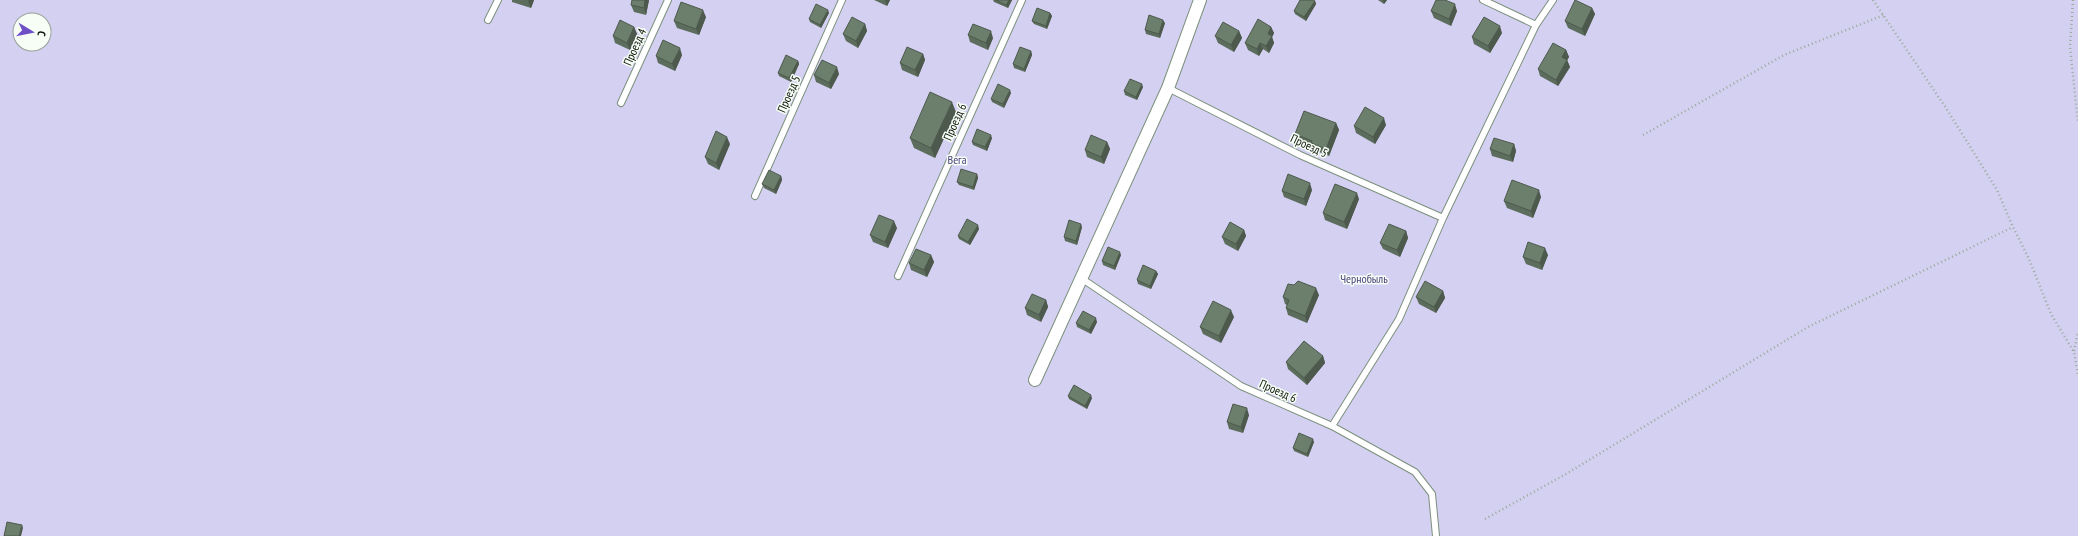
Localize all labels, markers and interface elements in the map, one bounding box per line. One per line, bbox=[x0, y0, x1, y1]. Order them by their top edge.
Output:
north arrow bbox=[12, 12, 52, 52]
street label: Проезд 4 bbox=[620, 25, 650, 68]
text: С bbox=[35, 30, 49, 37]
street label: Проезд 5 bbox=[774, 73, 803, 115]
street label: Проезд 6 bbox=[940, 101, 969, 143]
street label: Проезд 5 bbox=[1288, 130, 1330, 161]
park label: Вега bbox=[948, 152, 967, 167]
park label: Чернобыль bbox=[1340, 271, 1388, 286]
street label: Проезд 6 bbox=[1257, 376, 1299, 405]

